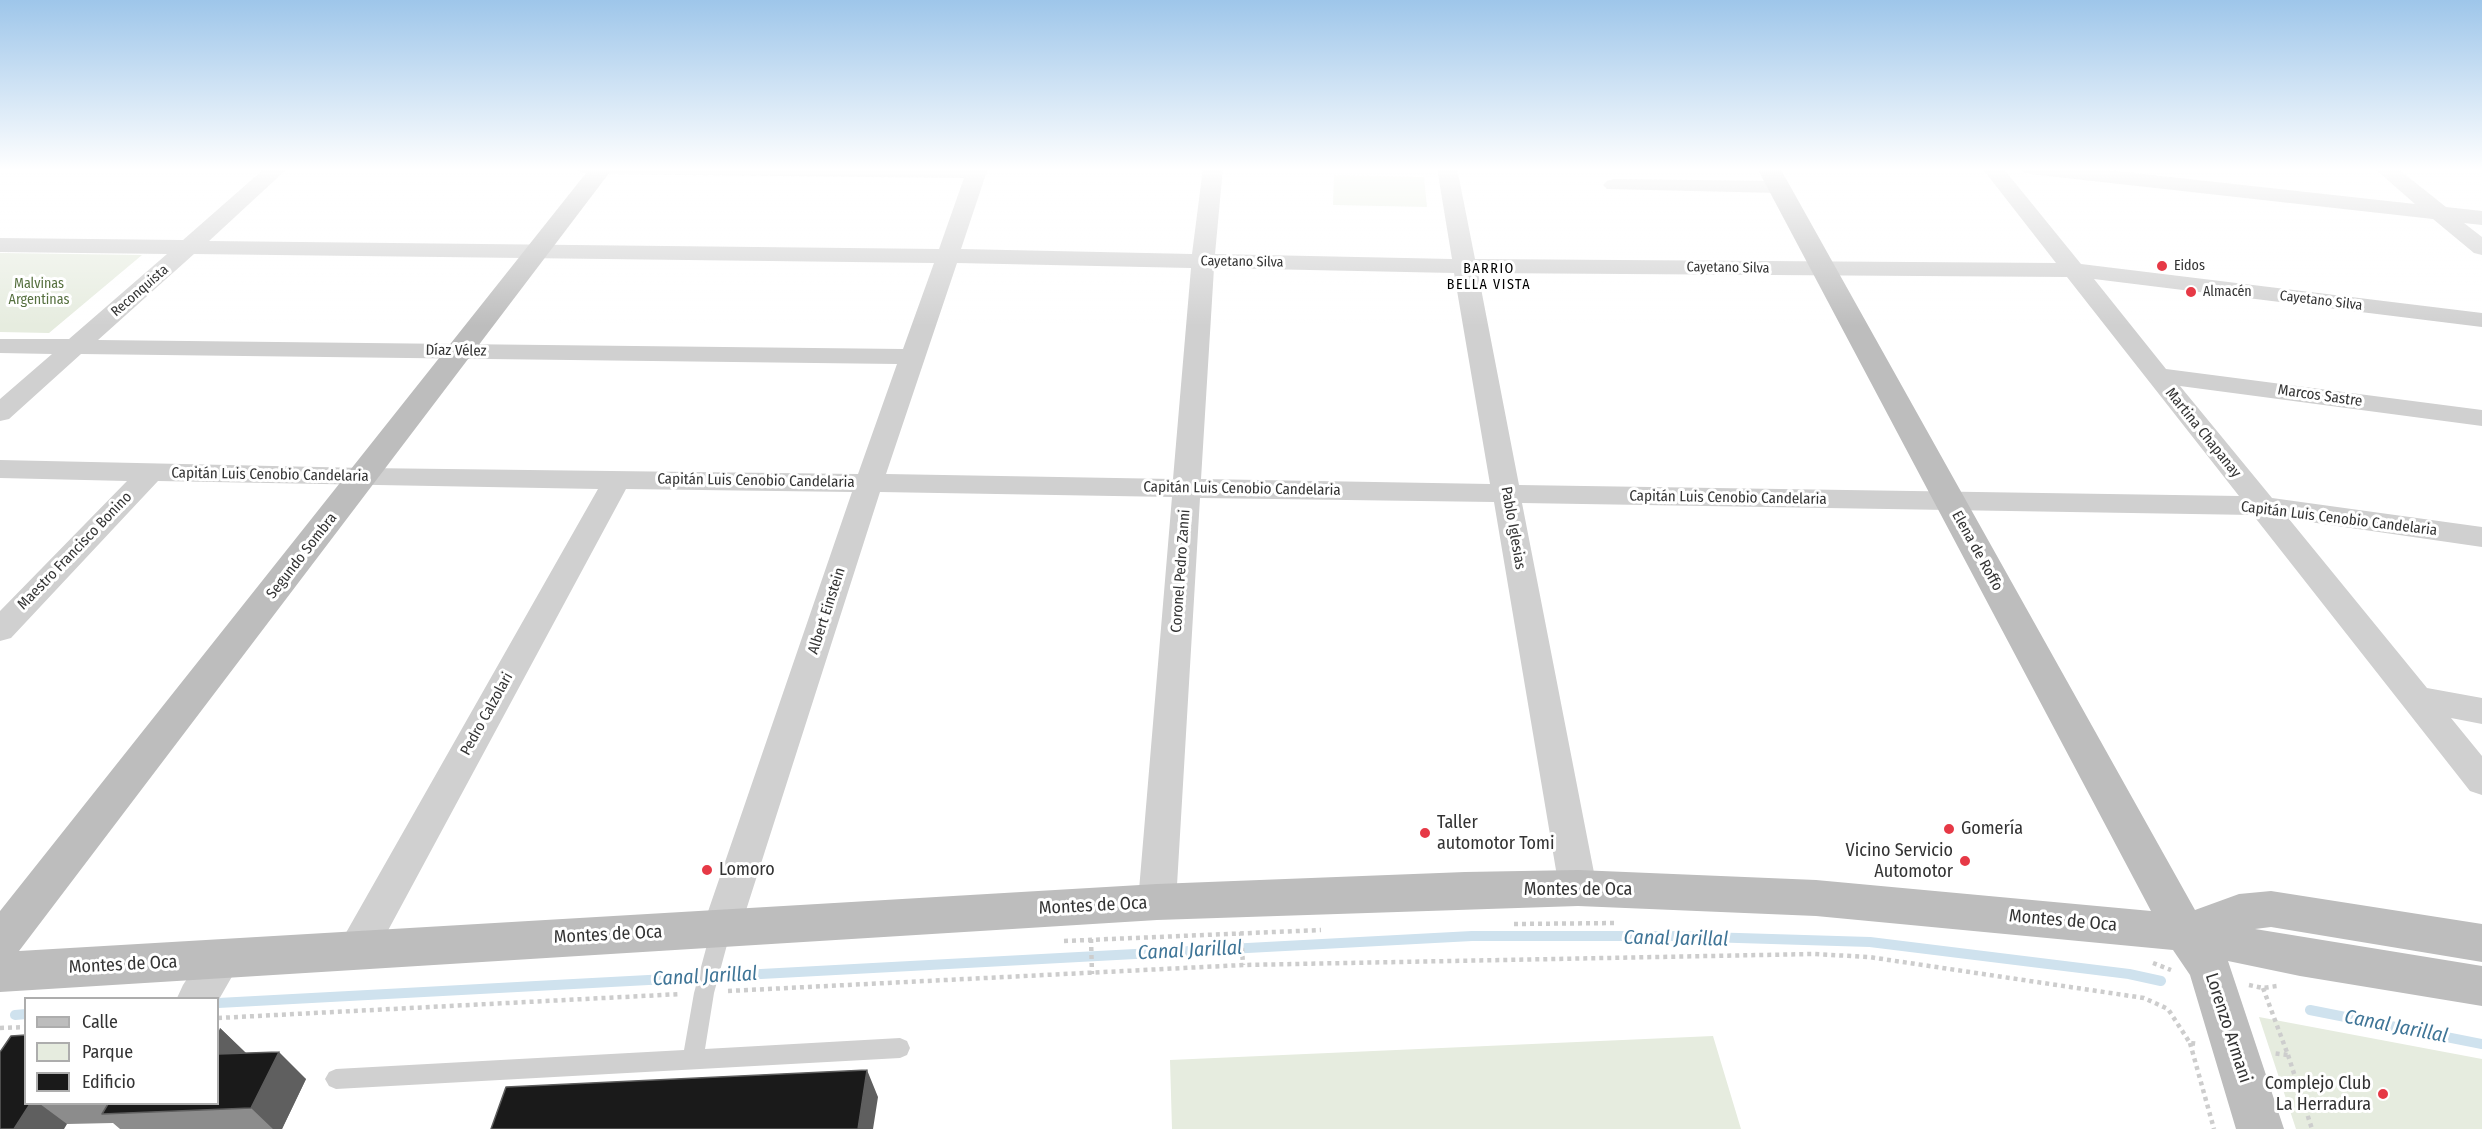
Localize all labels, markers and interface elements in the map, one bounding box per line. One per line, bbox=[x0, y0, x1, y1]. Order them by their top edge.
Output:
street label: Cayetano Silva bbox=[1200, 253, 1284, 271]
place label: Eidos bbox=[2174, 258, 2205, 274]
street label: Cayetano Silva bbox=[1686, 259, 1770, 277]
marker: Eidos bbox=[2155, 259, 2169, 273]
district label: BARRIO BELLA VISTA bbox=[1447, 261, 1531, 294]
street label: Reconquista bbox=[108, 262, 172, 320]
park label: Malvinas Argentinas bbox=[9, 276, 69, 308]
place label: Almacén bbox=[2203, 284, 2252, 300]
marker: Almacén bbox=[2184, 285, 2198, 299]
street label: Cayetano Silva bbox=[2279, 288, 2363, 314]
street label: Díaz Vélez bbox=[425, 341, 487, 361]
street label: Marcos Sastre bbox=[2277, 381, 2363, 411]
street label: Martina Chapanay bbox=[2161, 384, 2245, 482]
street label: Capitán Luis Cenobio Candelaria bbox=[171, 464, 369, 486]
street label: Capitán Luis Cenobio Candelaria bbox=[657, 470, 855, 492]
street label: Capitán Luis Cenobio Candelaria bbox=[1143, 478, 1341, 500]
street label: Pablo Iglesias bbox=[1497, 485, 1529, 571]
street label: Capitán Luis Cenobio Candelaria bbox=[1629, 487, 1827, 509]
street label: Maestro Francisco Bonino bbox=[14, 488, 136, 614]
street label: Capitán Luis Cenobio Candelaria bbox=[2240, 498, 2438, 540]
street label: Elena de Roffo bbox=[1948, 508, 2006, 594]
street label: Coronel Pedro Zanni bbox=[1168, 509, 1194, 633]
street label: Segundo Sombra bbox=[263, 510, 341, 602]
street label: Albert Einstein bbox=[805, 566, 849, 656]
street label: Pedro Calzolari bbox=[457, 669, 517, 759]
place label: Taller automotor Tomi bbox=[1437, 812, 1554, 854]
place label: Gomería bbox=[1961, 818, 2023, 840]
marker: Gomería bbox=[1942, 822, 1956, 836]
marker: Taller automotor Tomi bbox=[1418, 826, 1432, 840]
place label: Vicino Servicio Automotor bbox=[1846, 840, 1953, 882]
marker: Vicino Servicio Automotor bbox=[1958, 854, 1972, 868]
place label: Lomoro bbox=[719, 859, 775, 881]
marker: Lomoro bbox=[700, 863, 714, 877]
street label: Montes de Oca bbox=[1524, 879, 1632, 901]
street label: Montes de Oca bbox=[1038, 892, 1148, 920]
street label: Montes de Oca bbox=[2008, 906, 2118, 936]
street label: Montes de Oca bbox=[553, 921, 663, 949]
water label: Canal Jarillal bbox=[1623, 926, 1729, 952]
water label: Canal Jarillal bbox=[1137, 936, 1243, 966]
street label: Montes de Oca bbox=[68, 951, 178, 979]
water label: Canal Jarillal bbox=[652, 962, 758, 992]
street label: Lorenzo Armani bbox=[2200, 970, 2256, 1086]
legend bbox=[24, 997, 219, 1105]
water label: Canal Jarillal bbox=[2342, 1005, 2450, 1049]
text: Calle bbox=[82, 1011, 118, 1033]
text: Parque bbox=[82, 1041, 133, 1063]
text: Edificio bbox=[82, 1071, 135, 1093]
place label: Complejo Club La Herradura bbox=[2265, 1073, 2371, 1116]
marker: Complejo Club La Herradura bbox=[2376, 1087, 2390, 1101]

